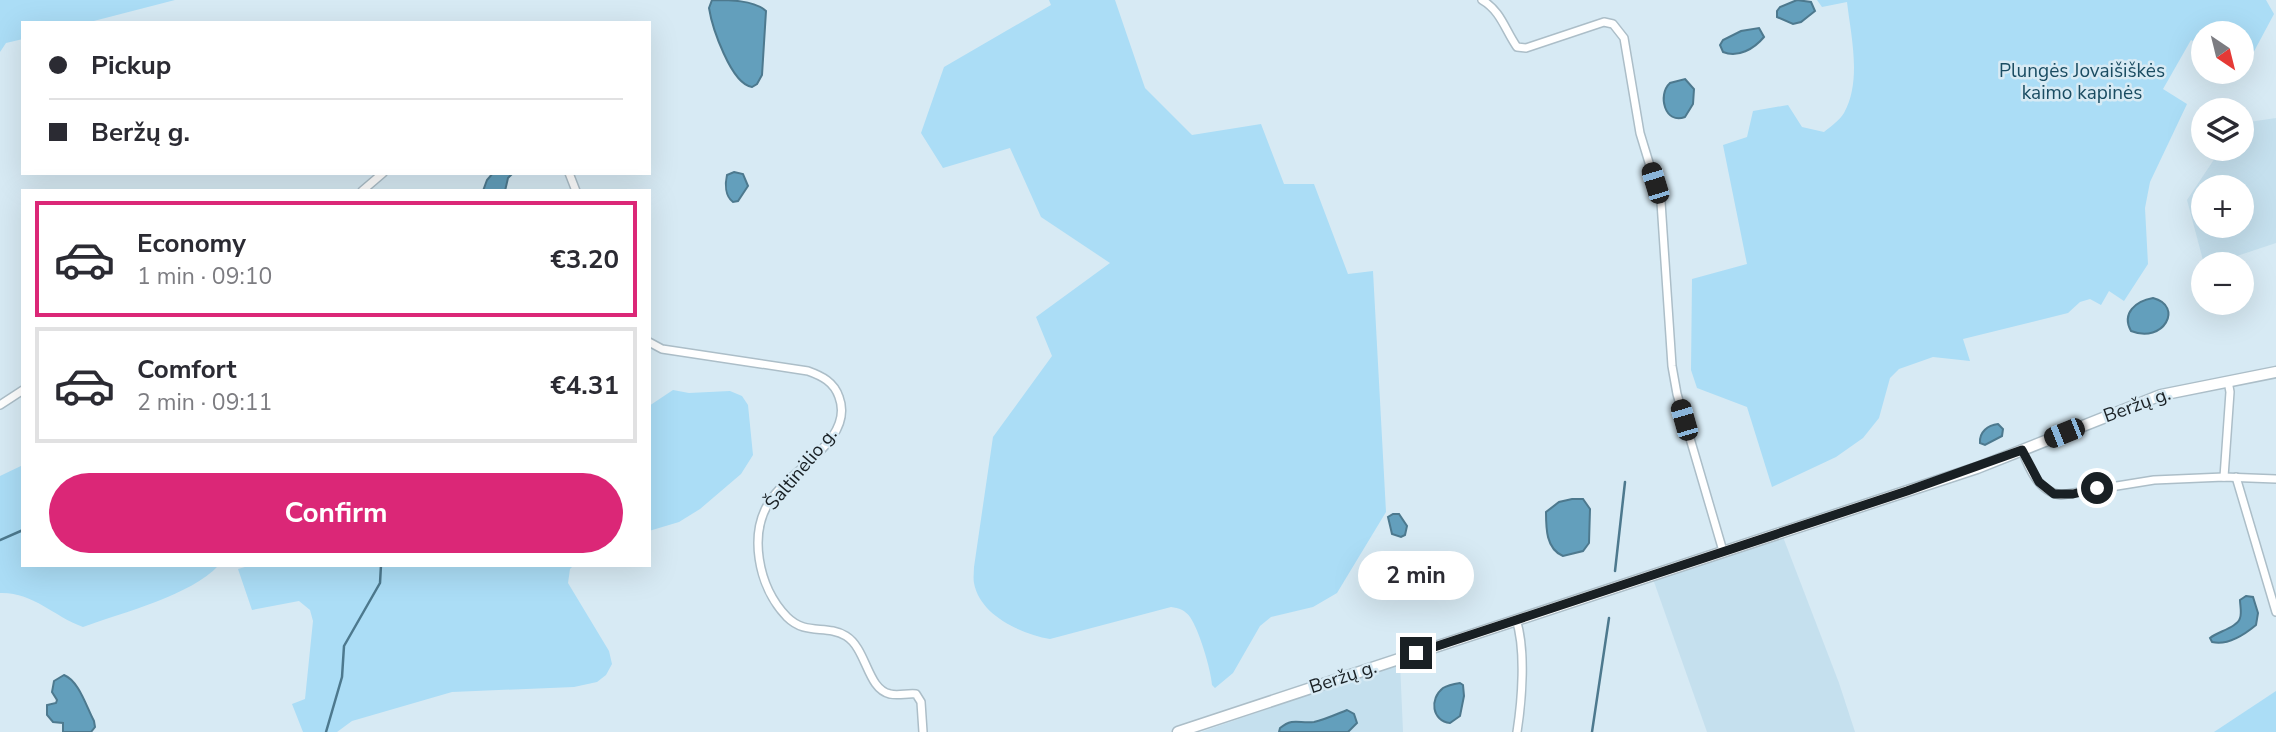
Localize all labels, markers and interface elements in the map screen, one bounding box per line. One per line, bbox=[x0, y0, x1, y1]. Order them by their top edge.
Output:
north arrow bbox=[2191, 21, 2254, 84]
map controls bbox=[2191, 21, 2254, 315]
text: Pickup bbox=[91, 48, 171, 83]
park label: Plungės Jovaišiškės kaimo kapinės bbox=[1999, 58, 2165, 106]
button: layers bbox=[2191, 98, 2254, 161]
text: Beržų g. bbox=[91, 115, 190, 150]
car bbox=[1639, 160, 1672, 206]
button: + bbox=[2191, 175, 2254, 238]
text: Economy bbox=[137, 226, 246, 261]
icon: car bbox=[53, 228, 116, 291]
text: €3.20 bbox=[550, 242, 619, 277]
button: − bbox=[2191, 252, 2254, 315]
text: 1 min · 09:10 bbox=[137, 261, 272, 292]
text: Comfort bbox=[137, 352, 237, 387]
icon: car bbox=[53, 354, 116, 417]
text: €4.31 bbox=[550, 368, 619, 403]
street label: Beržų g. bbox=[2100, 381, 2174, 429]
text: 2 min · 09:11 bbox=[137, 387, 272, 418]
car bbox=[1669, 397, 1700, 443]
car bbox=[2041, 415, 2088, 451]
street label: Šaltinėlio g. bbox=[759, 422, 843, 516]
route start bbox=[2081, 472, 2113, 504]
button: Confirm bbox=[49, 473, 623, 553]
callout: 2 min bbox=[1358, 552, 1474, 600]
text: 2 min bbox=[1386, 560, 1446, 591]
route end bbox=[1400, 637, 1432, 669]
street label: Beržų g. bbox=[1306, 654, 1380, 700]

